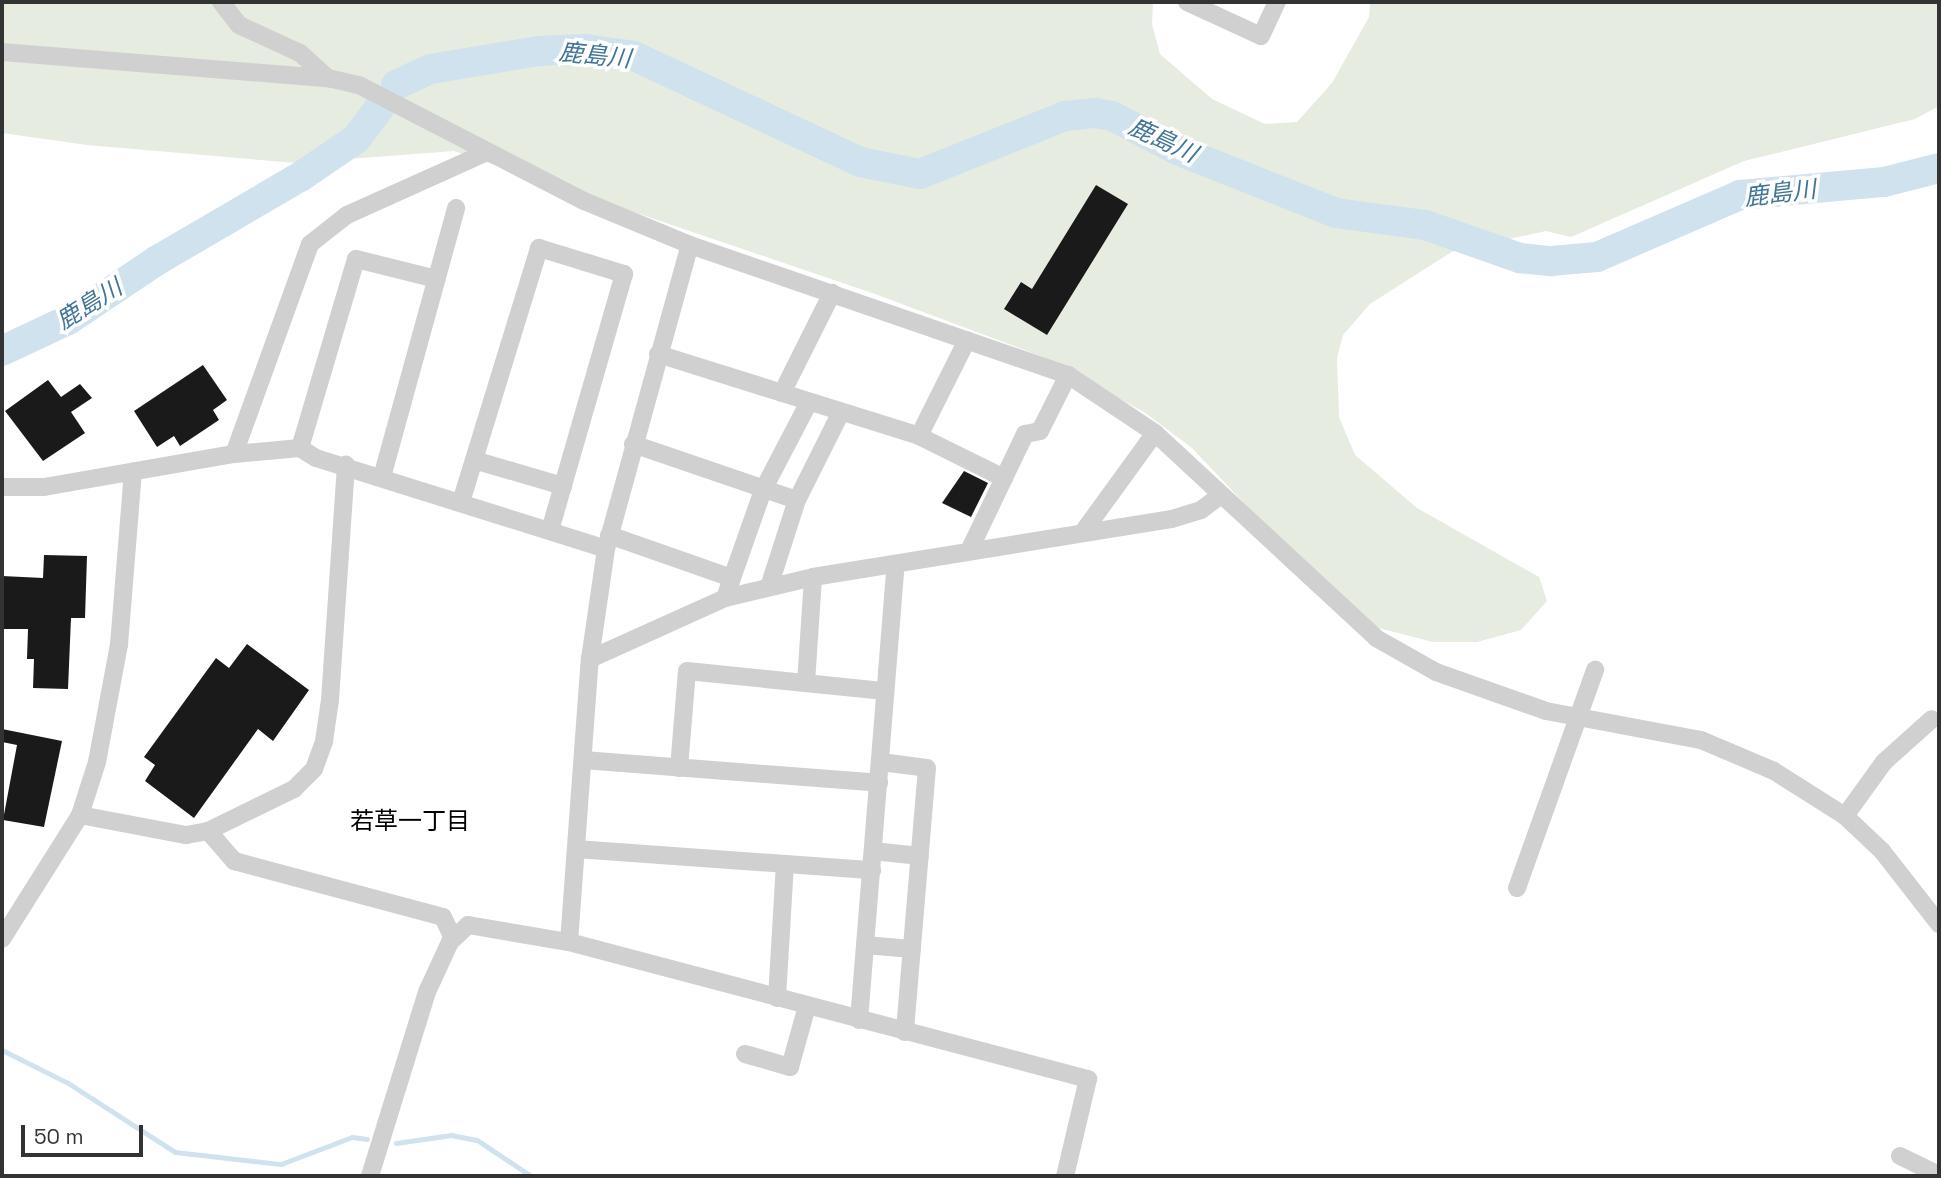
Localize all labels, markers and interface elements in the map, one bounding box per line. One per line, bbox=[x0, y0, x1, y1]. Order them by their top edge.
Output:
water label: 鹿島川 bbox=[558, 37, 632, 73]
water label: 鹿島川 bbox=[1124, 112, 1202, 168]
water label: 鹿島川 bbox=[1743, 174, 1817, 212]
water label: 鹿島川 bbox=[51, 273, 127, 335]
district label: 若草一丁目 bbox=[350, 807, 470, 835]
scale bar bbox=[24, 1112, 147, 1156]
text: 50 m bbox=[34, 1123, 84, 1150]

